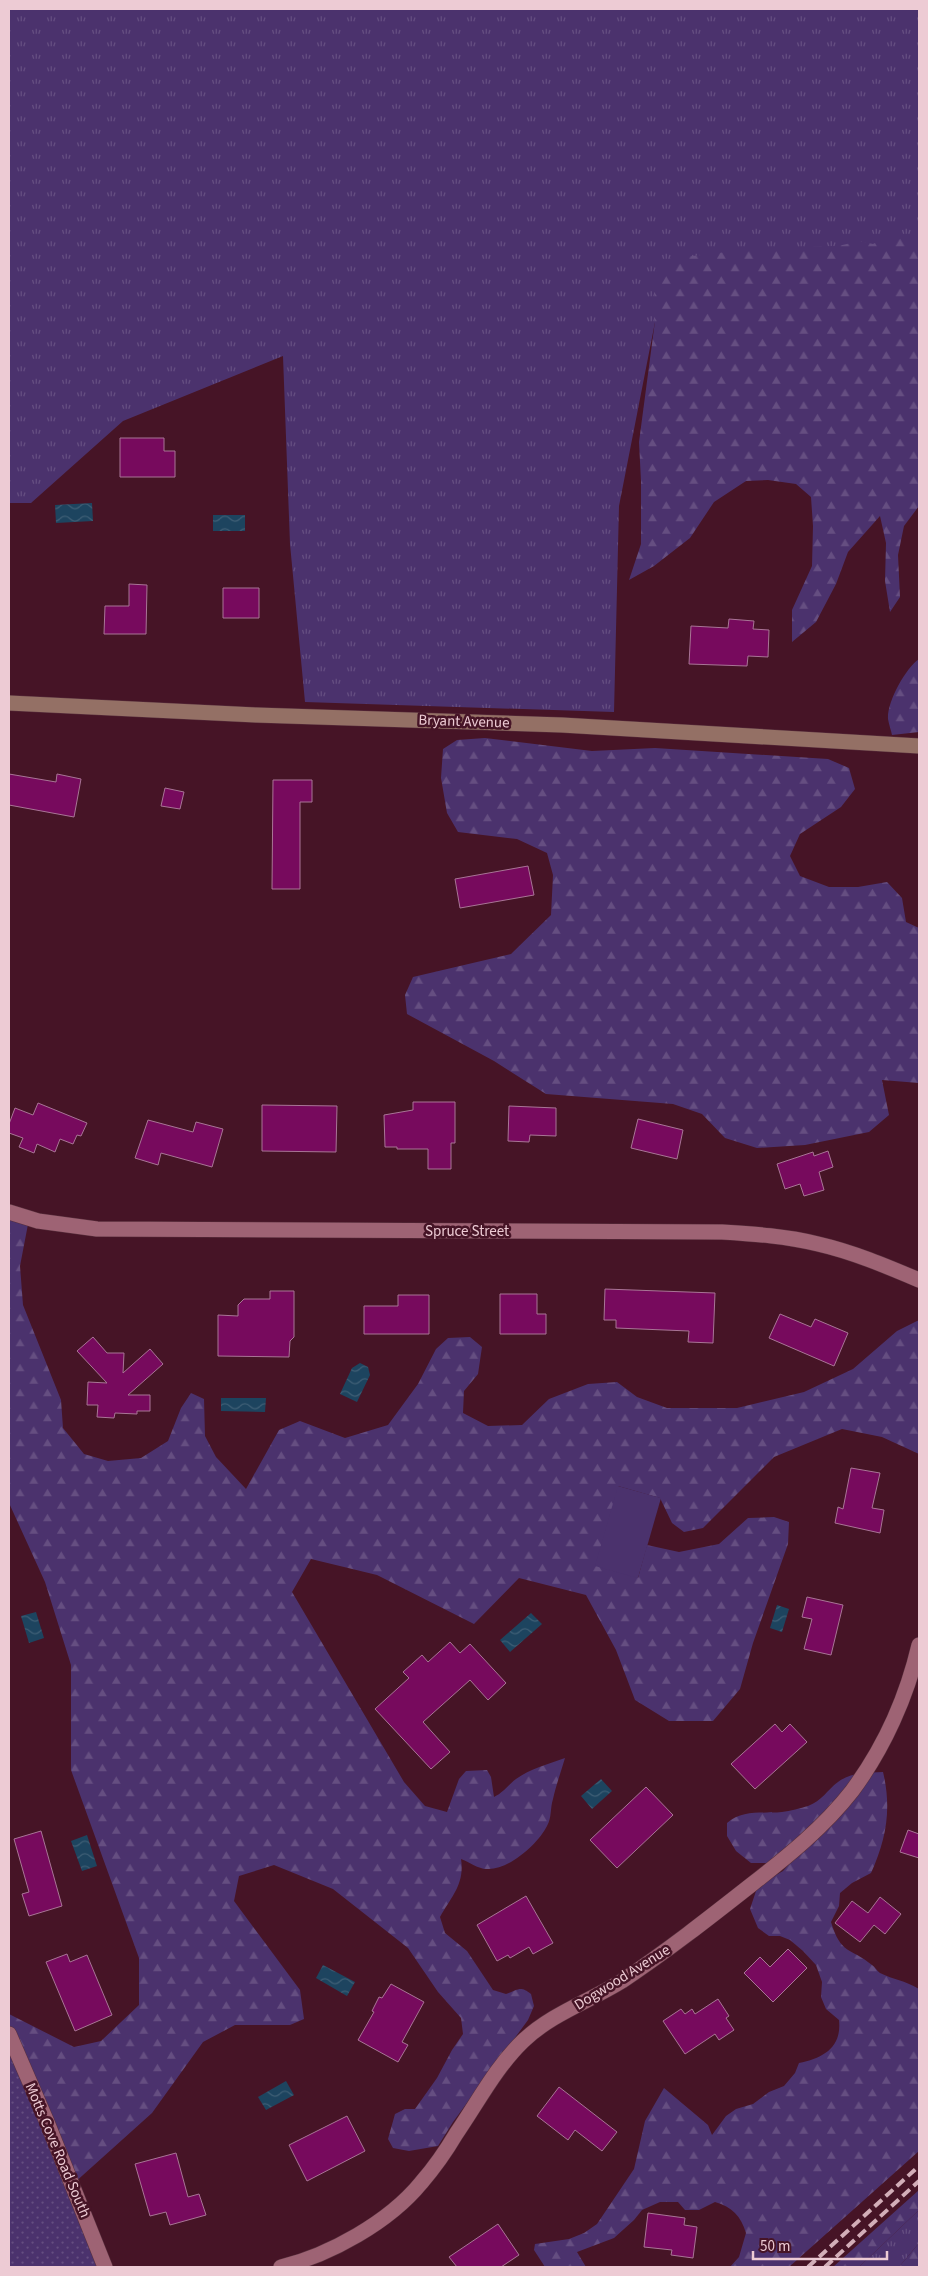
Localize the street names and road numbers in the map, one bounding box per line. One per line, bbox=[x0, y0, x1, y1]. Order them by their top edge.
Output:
street label: Bryant Avenue bbox=[418, 709, 510, 734]
street label: Spruce Street bbox=[425, 1221, 509, 1242]
street label: Dogwood Avenue bbox=[570, 1940, 674, 2015]
street label: Motts Cove Road South bbox=[20, 2080, 95, 2221]

